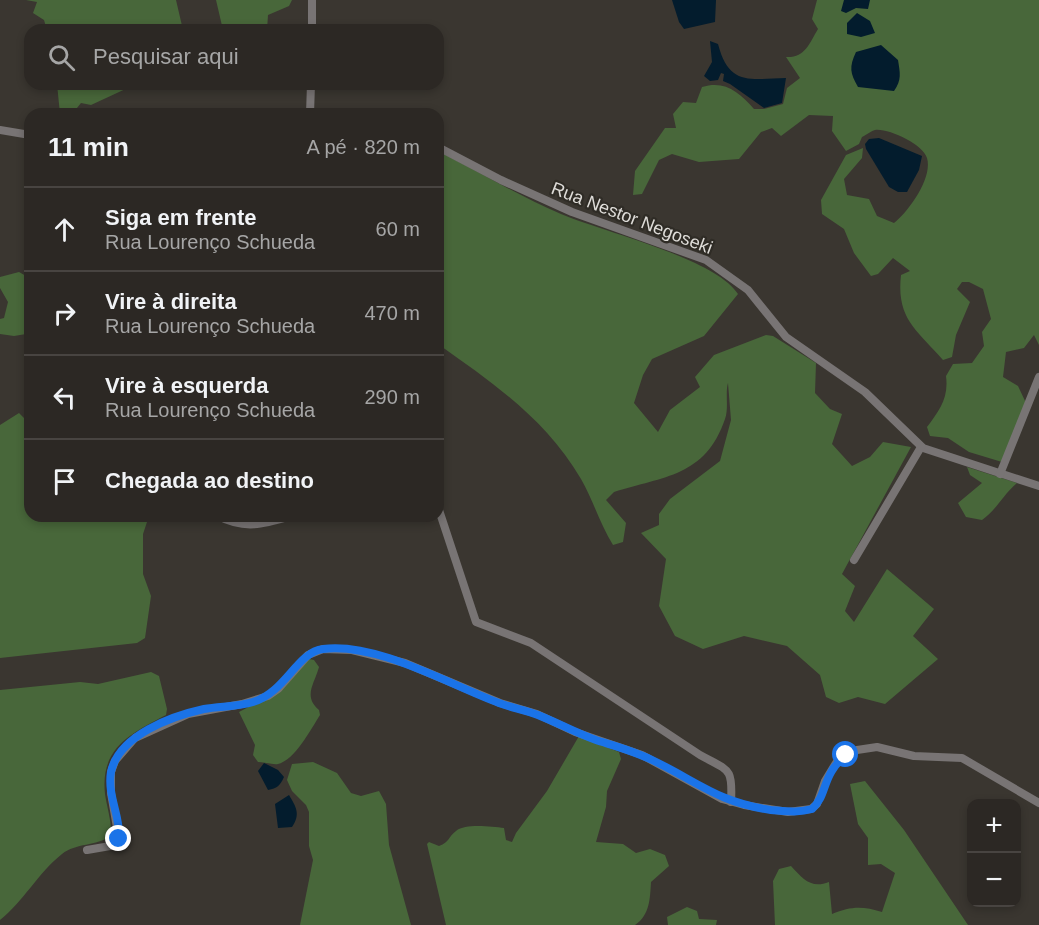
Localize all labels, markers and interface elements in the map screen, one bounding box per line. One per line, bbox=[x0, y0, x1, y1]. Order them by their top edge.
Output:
search box bbox=[24, 24, 444, 90]
icon: search bbox=[45, 41, 78, 74]
text: Pesquisar aqui bbox=[93, 44, 239, 69]
text: 11 min bbox=[48, 132, 129, 162]
text: A pé · 820 m bbox=[307, 136, 420, 158]
street label: Rua Nestor Negoseki bbox=[549, 178, 715, 258]
text: Siga em frente bbox=[105, 205, 257, 230]
icon: ahead bbox=[48, 213, 81, 246]
text: 60 m bbox=[376, 218, 420, 240]
text: Rua Lourenço Schueda bbox=[105, 231, 315, 253]
text: Vire à direita bbox=[105, 289, 237, 314]
icon: right bbox=[48, 297, 81, 330]
text: 470 m bbox=[364, 302, 420, 324]
text: Rua Lourenço Schueda bbox=[105, 315, 315, 337]
text: Vire à esquerda bbox=[105, 373, 268, 398]
icon: left bbox=[48, 381, 81, 414]
text: 290 m bbox=[364, 386, 420, 408]
text: Rua Lourenço Schueda bbox=[105, 399, 315, 421]
icon: arrive bbox=[48, 465, 81, 498]
text: Chegada ao destino bbox=[105, 468, 314, 493]
route start bbox=[832, 741, 858, 767]
map controls bbox=[967, 799, 1021, 907]
button: + bbox=[967, 799, 1021, 853]
route end bbox=[105, 825, 131, 851]
button: − bbox=[967, 853, 1021, 907]

